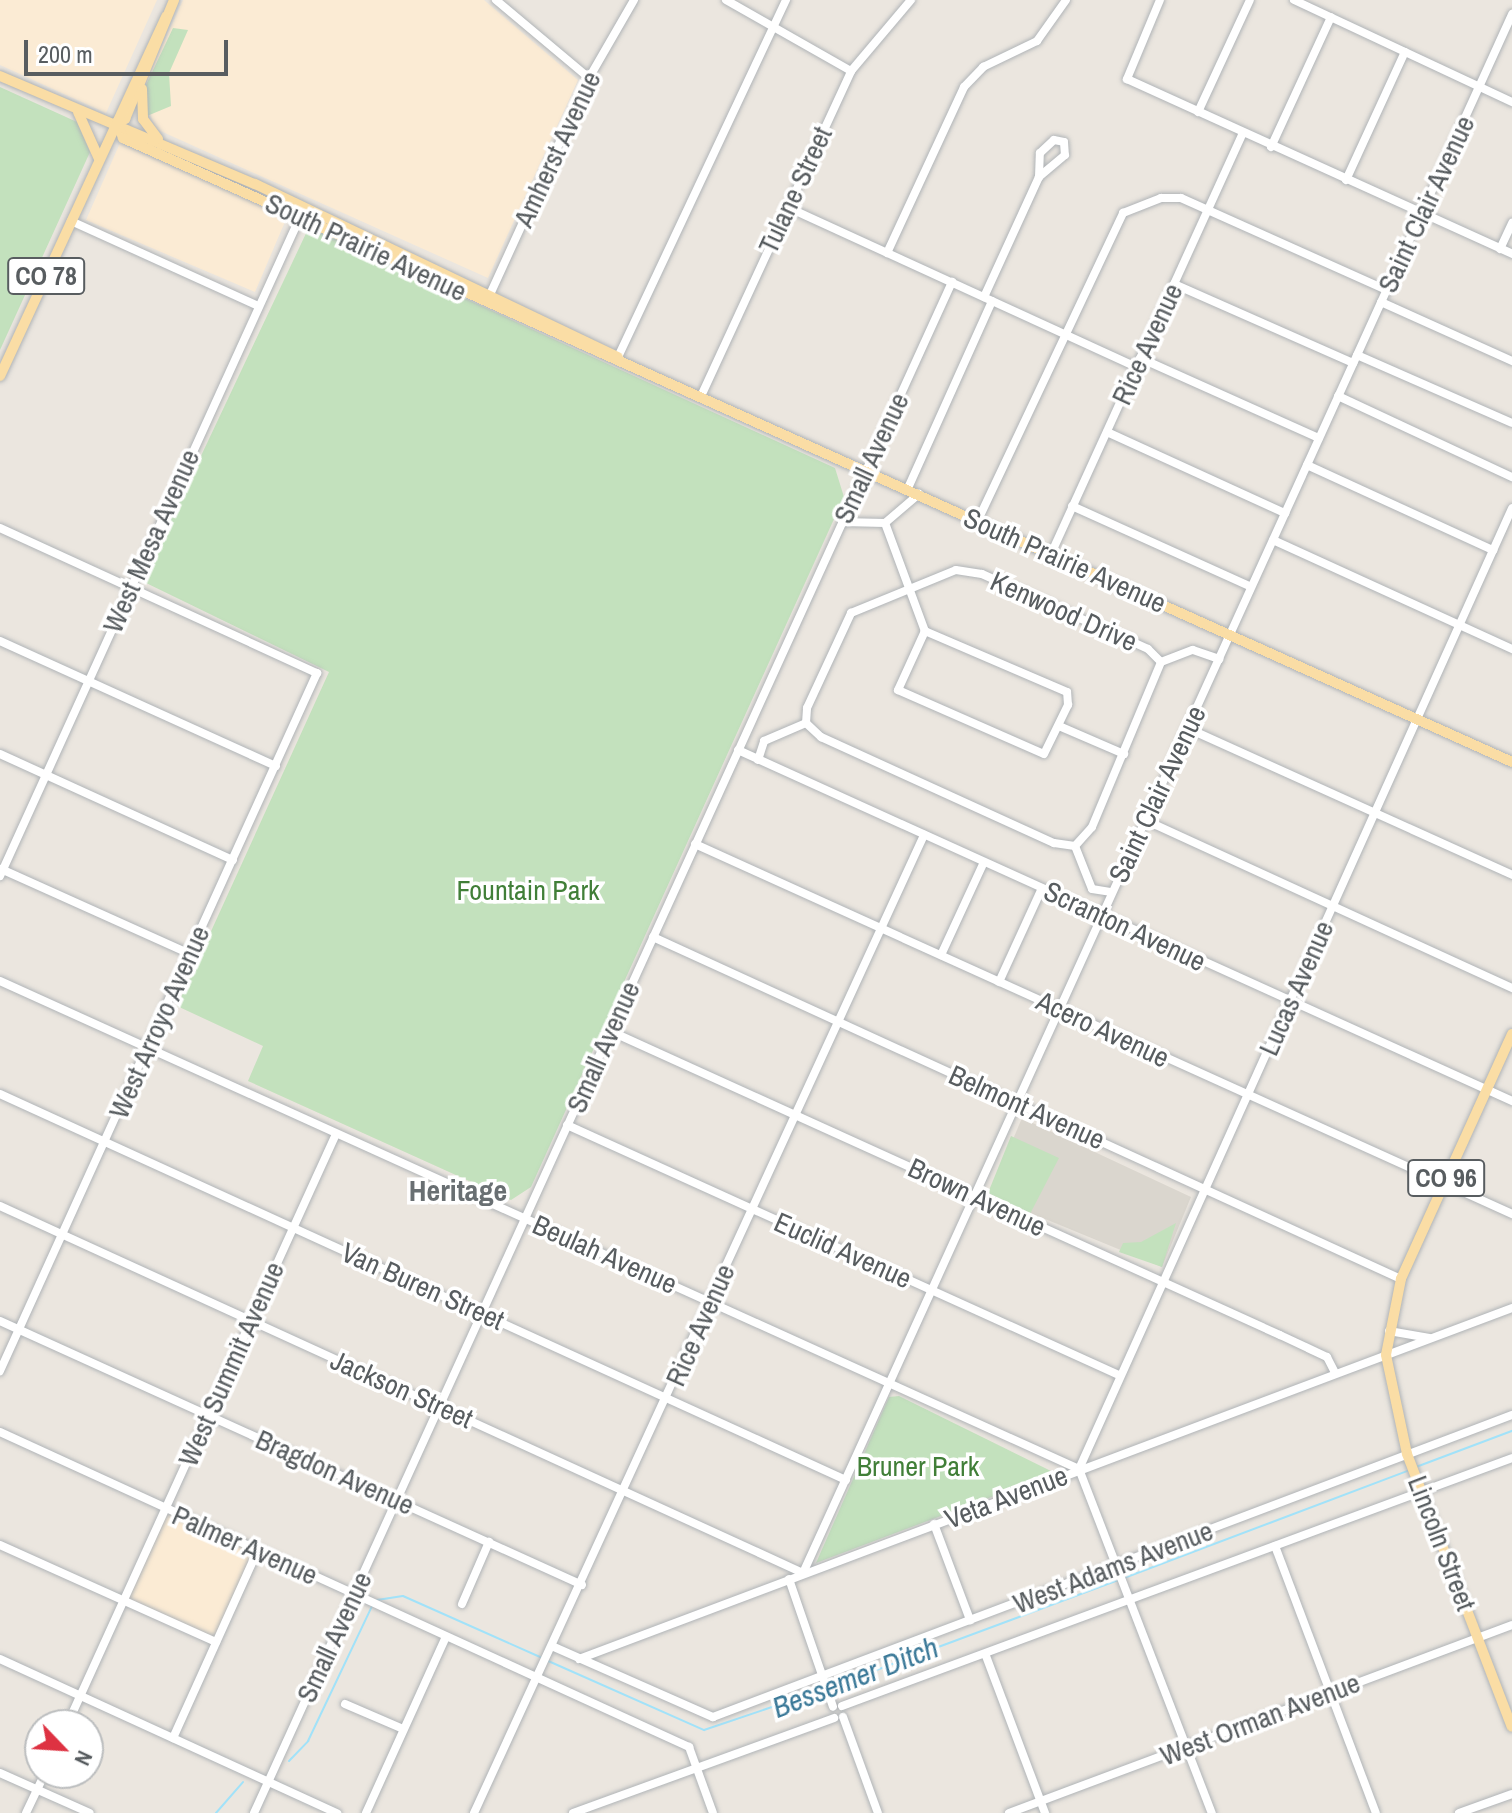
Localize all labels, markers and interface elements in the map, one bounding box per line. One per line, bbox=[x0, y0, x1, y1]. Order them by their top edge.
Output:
scale bar bbox=[28, 24, 232, 74]
text: 200 m bbox=[38, 38, 93, 70]
street label: Amherst Avenue bbox=[506, 65, 608, 233]
street label: Saint Clair Avenue bbox=[1370, 110, 1482, 298]
street label: Tulane Street bbox=[751, 121, 839, 259]
street label: South Prairie Avenue bbox=[260, 185, 472, 309]
road number: CO 78 bbox=[6, 254, 86, 298]
street label: Rice Avenue bbox=[1104, 278, 1190, 410]
street label: Small Avenue bbox=[826, 387, 916, 529]
street label: West Mesa Avenue bbox=[95, 444, 207, 638]
street label: South Prairie Avenue bbox=[958, 500, 1172, 620]
street label: Kenwood Drive bbox=[985, 564, 1143, 658]
street label: Saint Clair Avenue bbox=[1101, 700, 1213, 888]
park label: Fountain Park bbox=[456, 873, 600, 907]
street label: Scranton Avenue bbox=[1038, 874, 1212, 978]
street label: Lucas Avenue bbox=[1251, 915, 1341, 1061]
street label: West Arroyo Avenue bbox=[101, 919, 217, 1125]
street label: Small Avenue bbox=[559, 976, 647, 1118]
street label: Acero Avenue bbox=[1031, 983, 1175, 1075]
street label: Belmont Avenue bbox=[943, 1057, 1111, 1157]
street label: Brown Avenue bbox=[902, 1150, 1052, 1244]
road number: CO 96 bbox=[1406, 1156, 1486, 1200]
district label: Heritage bbox=[409, 1172, 507, 1208]
street label: Euclid Avenue bbox=[769, 1205, 917, 1295]
street label: Beulah Avenue bbox=[527, 1207, 683, 1301]
street label: Van Buren Street bbox=[336, 1235, 510, 1337]
street label: West Summit Avenue bbox=[171, 1256, 291, 1472]
street label: Rice Avenue bbox=[658, 1258, 742, 1392]
street label: Jackson Street bbox=[326, 1343, 478, 1435]
street label: Bragdon Avenue bbox=[250, 1422, 420, 1522]
park label: Bruner Park bbox=[857, 1449, 979, 1483]
street label: Veta Avenue bbox=[939, 1458, 1073, 1536]
street label: Lincoln Street bbox=[1401, 1471, 1483, 1615]
street label: Palmer Avenue bbox=[167, 1498, 323, 1592]
street label: West Adams Avenue bbox=[1007, 1513, 1219, 1621]
street label: Small Avenue bbox=[289, 1566, 379, 1708]
water label: Bessemer Ditch bbox=[767, 1629, 943, 1725]
street label: West Orman Avenue bbox=[1155, 1665, 1365, 1773]
north arrow bbox=[24, 1709, 104, 1789]
text: N bbox=[68, 1746, 100, 1771]

